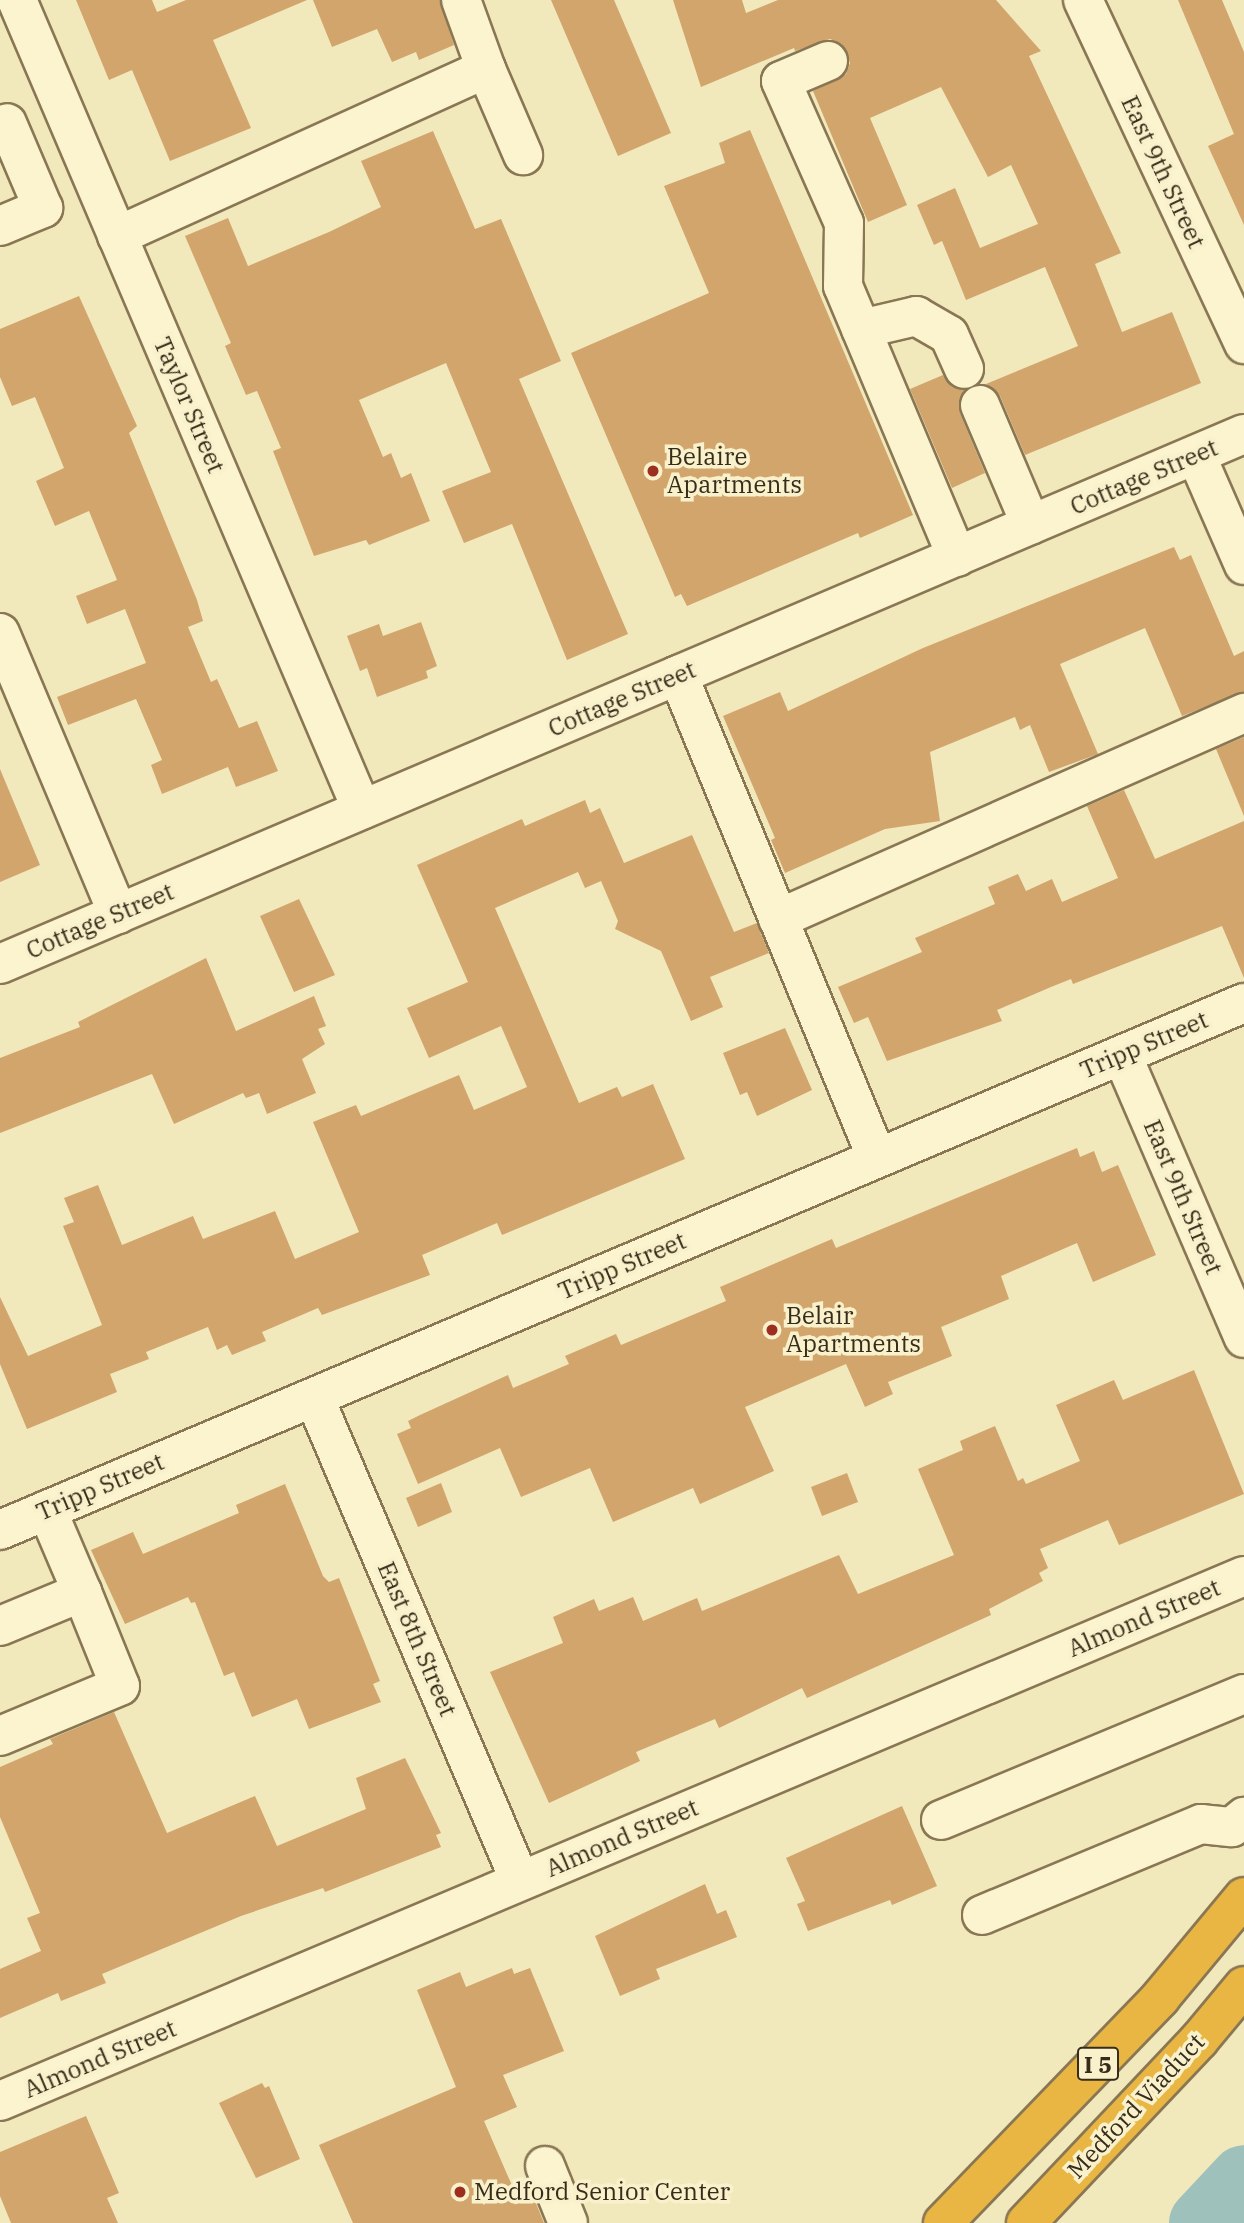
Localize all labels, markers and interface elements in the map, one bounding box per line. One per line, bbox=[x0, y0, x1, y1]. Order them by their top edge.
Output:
street label: East 9th Street bbox=[1115, 91, 1211, 253]
street label: Taylor Street bbox=[147, 333, 231, 477]
street label: Cottage Street bbox=[1066, 433, 1222, 521]
place label: Belaire Apartments bbox=[667, 443, 802, 499]
marker: Belaire Apartments bbox=[645, 463, 661, 479]
street label: Cottage Street bbox=[544, 655, 700, 743]
street label: Cottage Street bbox=[22, 877, 178, 965]
street label: Tripp Street bbox=[1076, 1005, 1212, 1085]
street label: East 9th Street bbox=[1138, 1115, 1228, 1279]
street label: Tripp Street bbox=[554, 1226, 690, 1306]
place label: Belair Apartments bbox=[786, 1302, 921, 1358]
marker: Belair Apartments bbox=[764, 1322, 780, 1338]
street label: Tripp Street bbox=[32, 1447, 168, 1527]
street label: East 8th Street bbox=[372, 1557, 462, 1721]
street label: Almond Street bbox=[1063, 1573, 1225, 1663]
street label: Almond Street bbox=[541, 1793, 703, 1883]
street label: Almond Street bbox=[19, 2014, 181, 2104]
street label: Medford Viaduct bbox=[1062, 2028, 1210, 2184]
road number: I 5 bbox=[1077, 2044, 1119, 2084]
place label: Medford Senior Center bbox=[474, 2178, 730, 2206]
marker: Medford Senior Center bbox=[452, 2184, 468, 2200]

